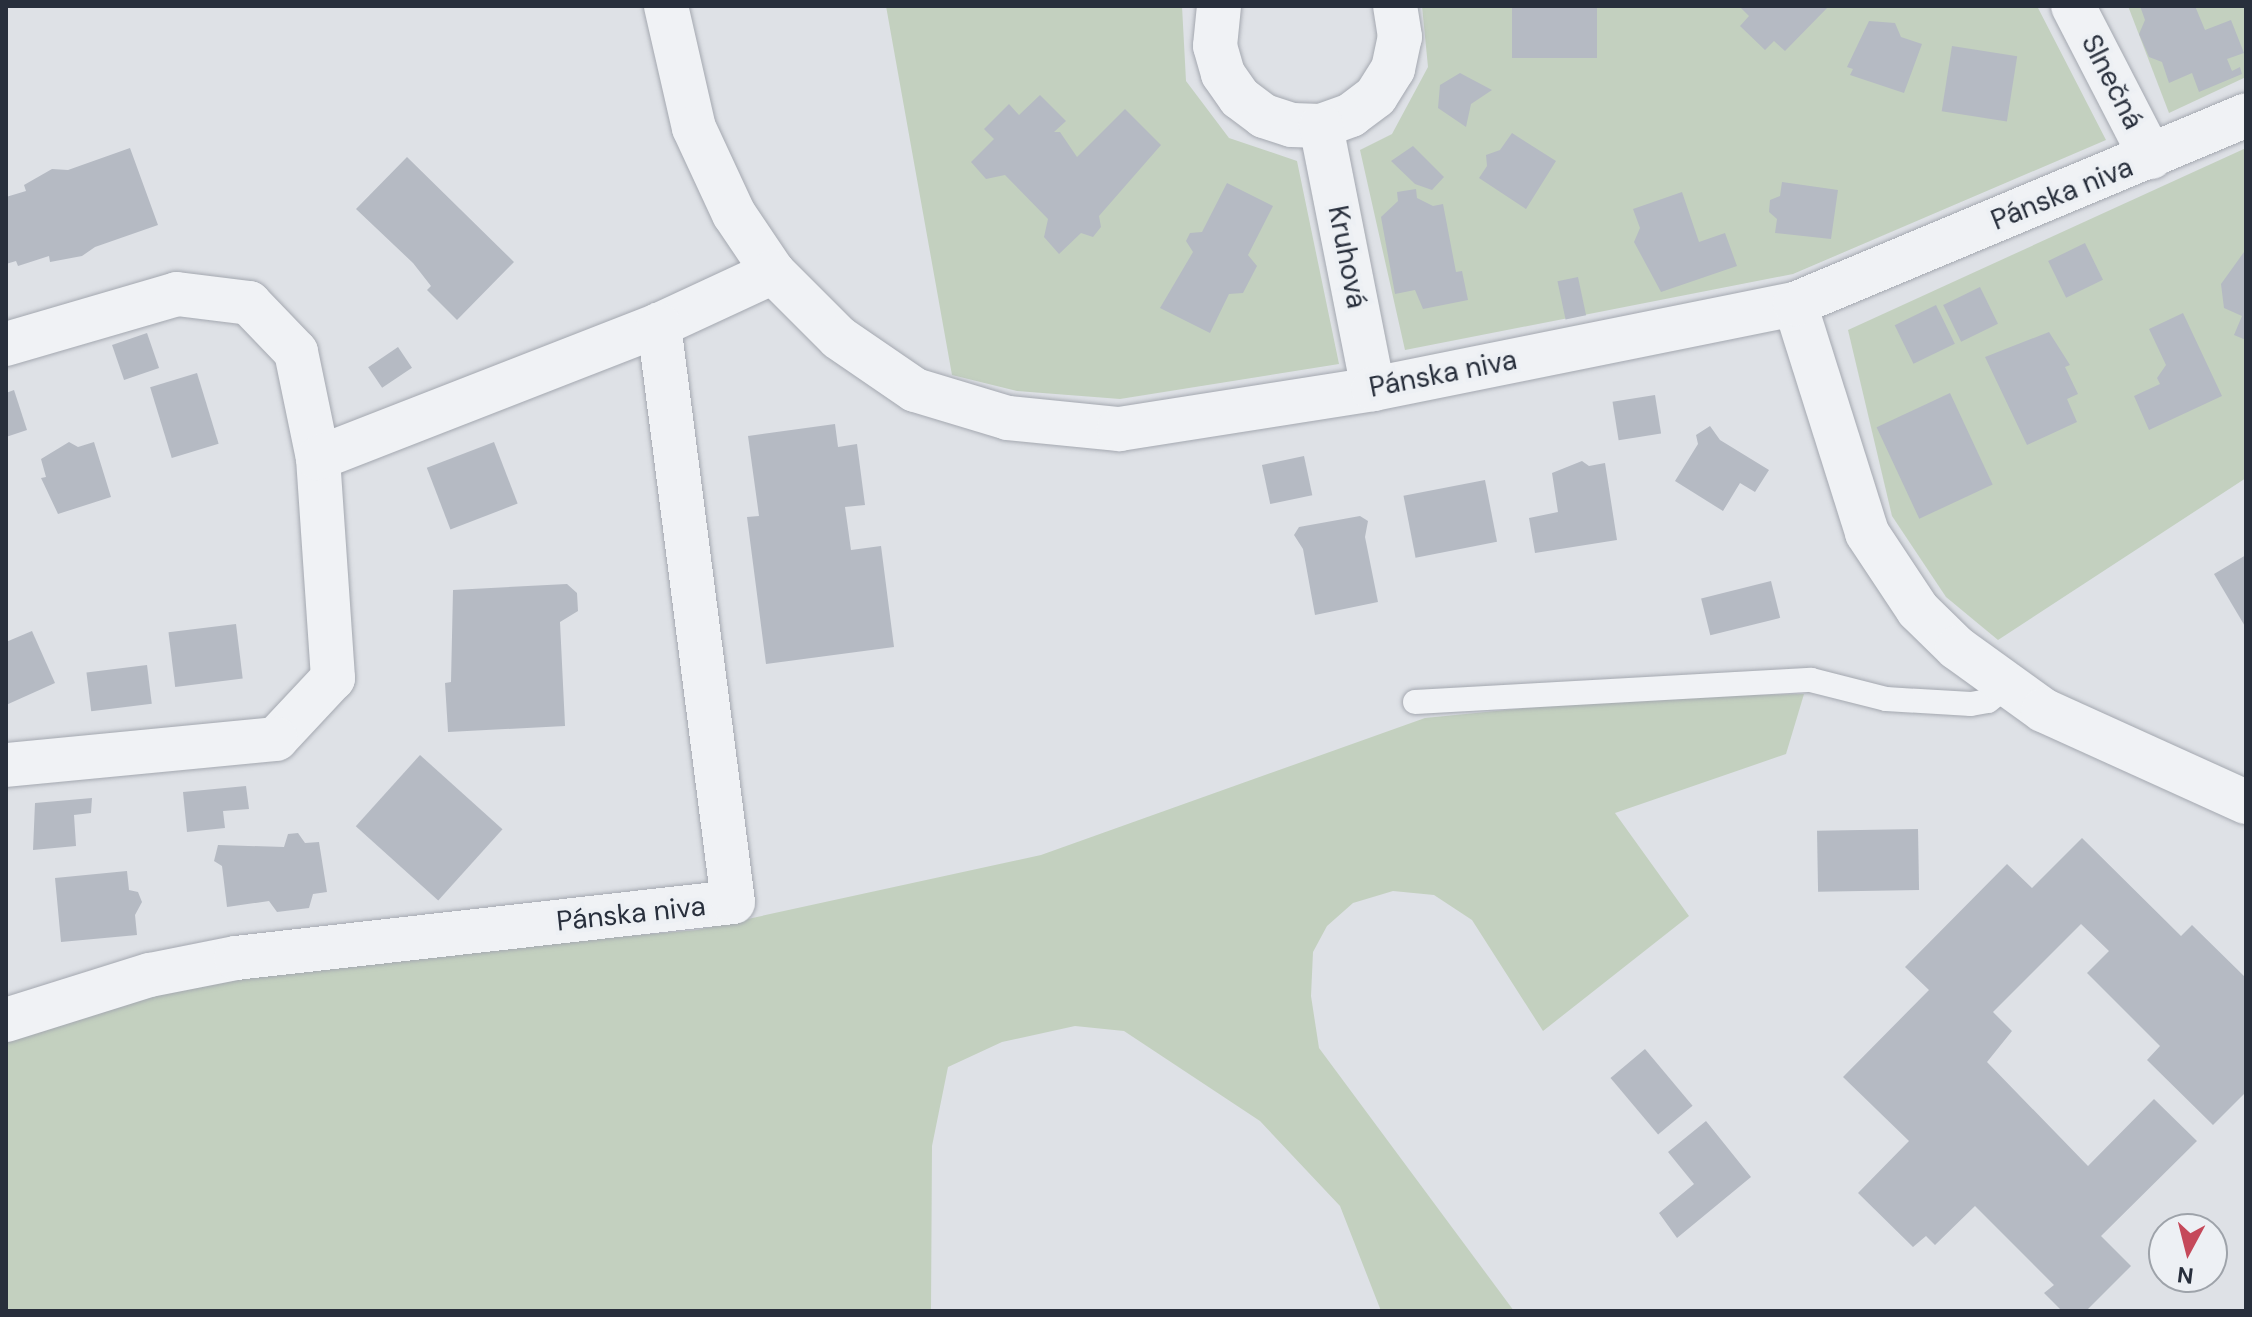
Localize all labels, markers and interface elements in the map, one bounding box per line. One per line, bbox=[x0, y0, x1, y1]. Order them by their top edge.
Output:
street label: Slnečná bbox=[2074, 29, 2150, 135]
street label: Pánska niva bbox=[1986, 150, 2138, 238]
street label: Kruhová bbox=[1321, 203, 1373, 311]
street label: Pánska niva bbox=[1366, 343, 1520, 405]
street label: Pánska niva bbox=[555, 889, 707, 939]
north arrow bbox=[2148, 1213, 2228, 1293]
text: N bbox=[2176, 1260, 2195, 1291]

